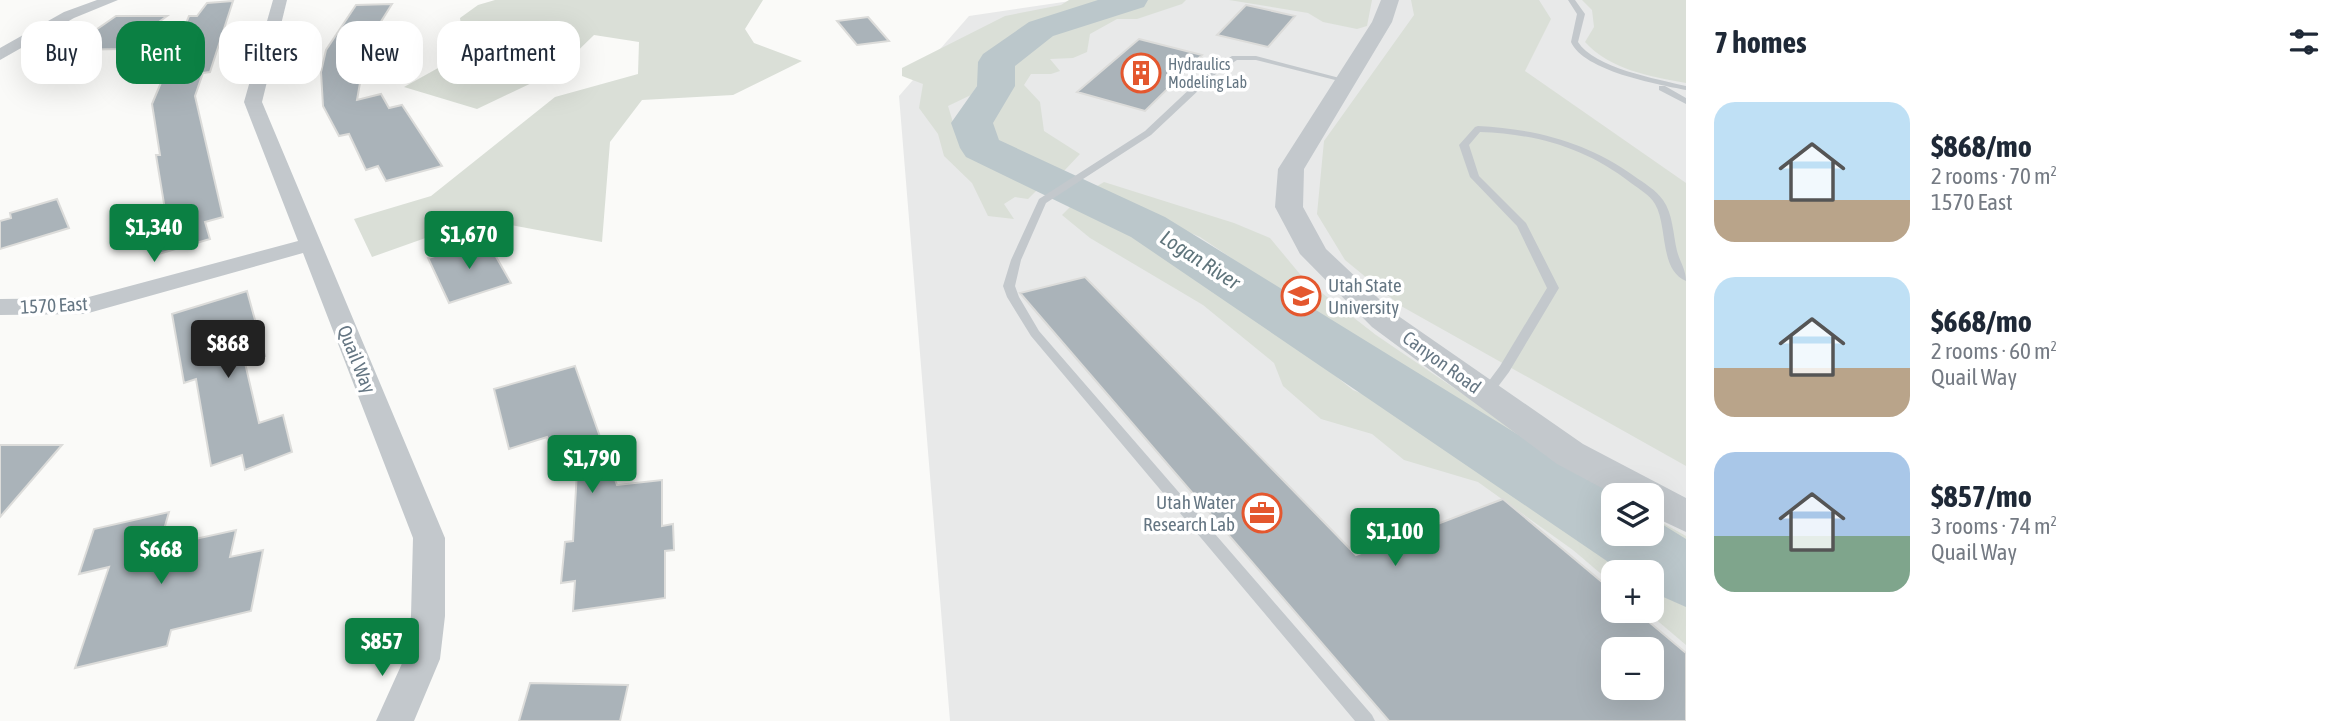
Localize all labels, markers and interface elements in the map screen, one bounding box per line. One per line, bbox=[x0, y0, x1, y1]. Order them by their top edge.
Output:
chip: Buy bbox=[21, 21, 102, 84]
chip: Rent bbox=[116, 21, 205, 84]
chip: Filters bbox=[219, 21, 322, 84]
chip: New bbox=[336, 21, 423, 84]
chip: Apartment bbox=[437, 21, 580, 84]
icon: filters bbox=[2285, 23, 2323, 61]
text: 7 homes bbox=[1714, 25, 1807, 59]
building icon: Hydraulics Modeling Lab bbox=[1120, 52, 1162, 94]
place label: Hydraulics Modeling Lab bbox=[1168, 55, 1247, 92]
text: $868/mo bbox=[1931, 129, 2032, 163]
icon: home bbox=[1770, 130, 1854, 214]
text: 2 rooms · 70 m² bbox=[1931, 163, 2057, 189]
text: 1570 East bbox=[1931, 189, 2013, 215]
pin: $1,340 bbox=[97, 204, 211, 264]
pin: $1,670 bbox=[412, 212, 526, 271]
text: $1,340 bbox=[126, 214, 183, 240]
text: $1,670 bbox=[441, 221, 498, 247]
water label: Logan River bbox=[1156, 225, 1245, 294]
place label: Utah State University bbox=[1328, 274, 1402, 318]
school or university icon: Utah State University bbox=[1280, 275, 1322, 317]
street label: 1570 East bbox=[20, 292, 88, 318]
text: $668/mo bbox=[1931, 304, 2032, 338]
icon: home bbox=[1770, 305, 1854, 389]
pin: $868 bbox=[187, 320, 269, 380]
street label: Quail Way bbox=[334, 322, 381, 396]
street label: Canyon Road bbox=[1399, 326, 1485, 398]
text: $868 bbox=[207, 330, 249, 356]
text: 2 rooms · 60 m² bbox=[1931, 338, 2057, 364]
text: Quail Way bbox=[1931, 364, 2017, 390]
pin: $1,790 bbox=[535, 435, 649, 495]
text: $1,790 bbox=[564, 445, 621, 471]
text: $857/mo bbox=[1931, 479, 2032, 513]
icon: home bbox=[1770, 480, 1854, 564]
map controls bbox=[1601, 483, 1664, 700]
button: layers bbox=[1601, 483, 1664, 546]
place label: Utah Water Research Lab bbox=[1143, 491, 1235, 535]
office icon: Utah Water Research Lab bbox=[1241, 492, 1283, 534]
pin: $1,100 bbox=[1338, 508, 1452, 568]
text: 3 rooms · 74 m² bbox=[1931, 513, 2057, 539]
text: $1,100 bbox=[1367, 518, 1424, 544]
pin: $668 bbox=[120, 526, 202, 586]
text: $668 bbox=[140, 536, 182, 562]
text: Quail Way bbox=[1931, 539, 2017, 565]
button: + bbox=[1601, 560, 1664, 623]
pin: $857 bbox=[341, 618, 423, 678]
text: $857 bbox=[361, 628, 403, 654]
button: − bbox=[1601, 637, 1664, 700]

